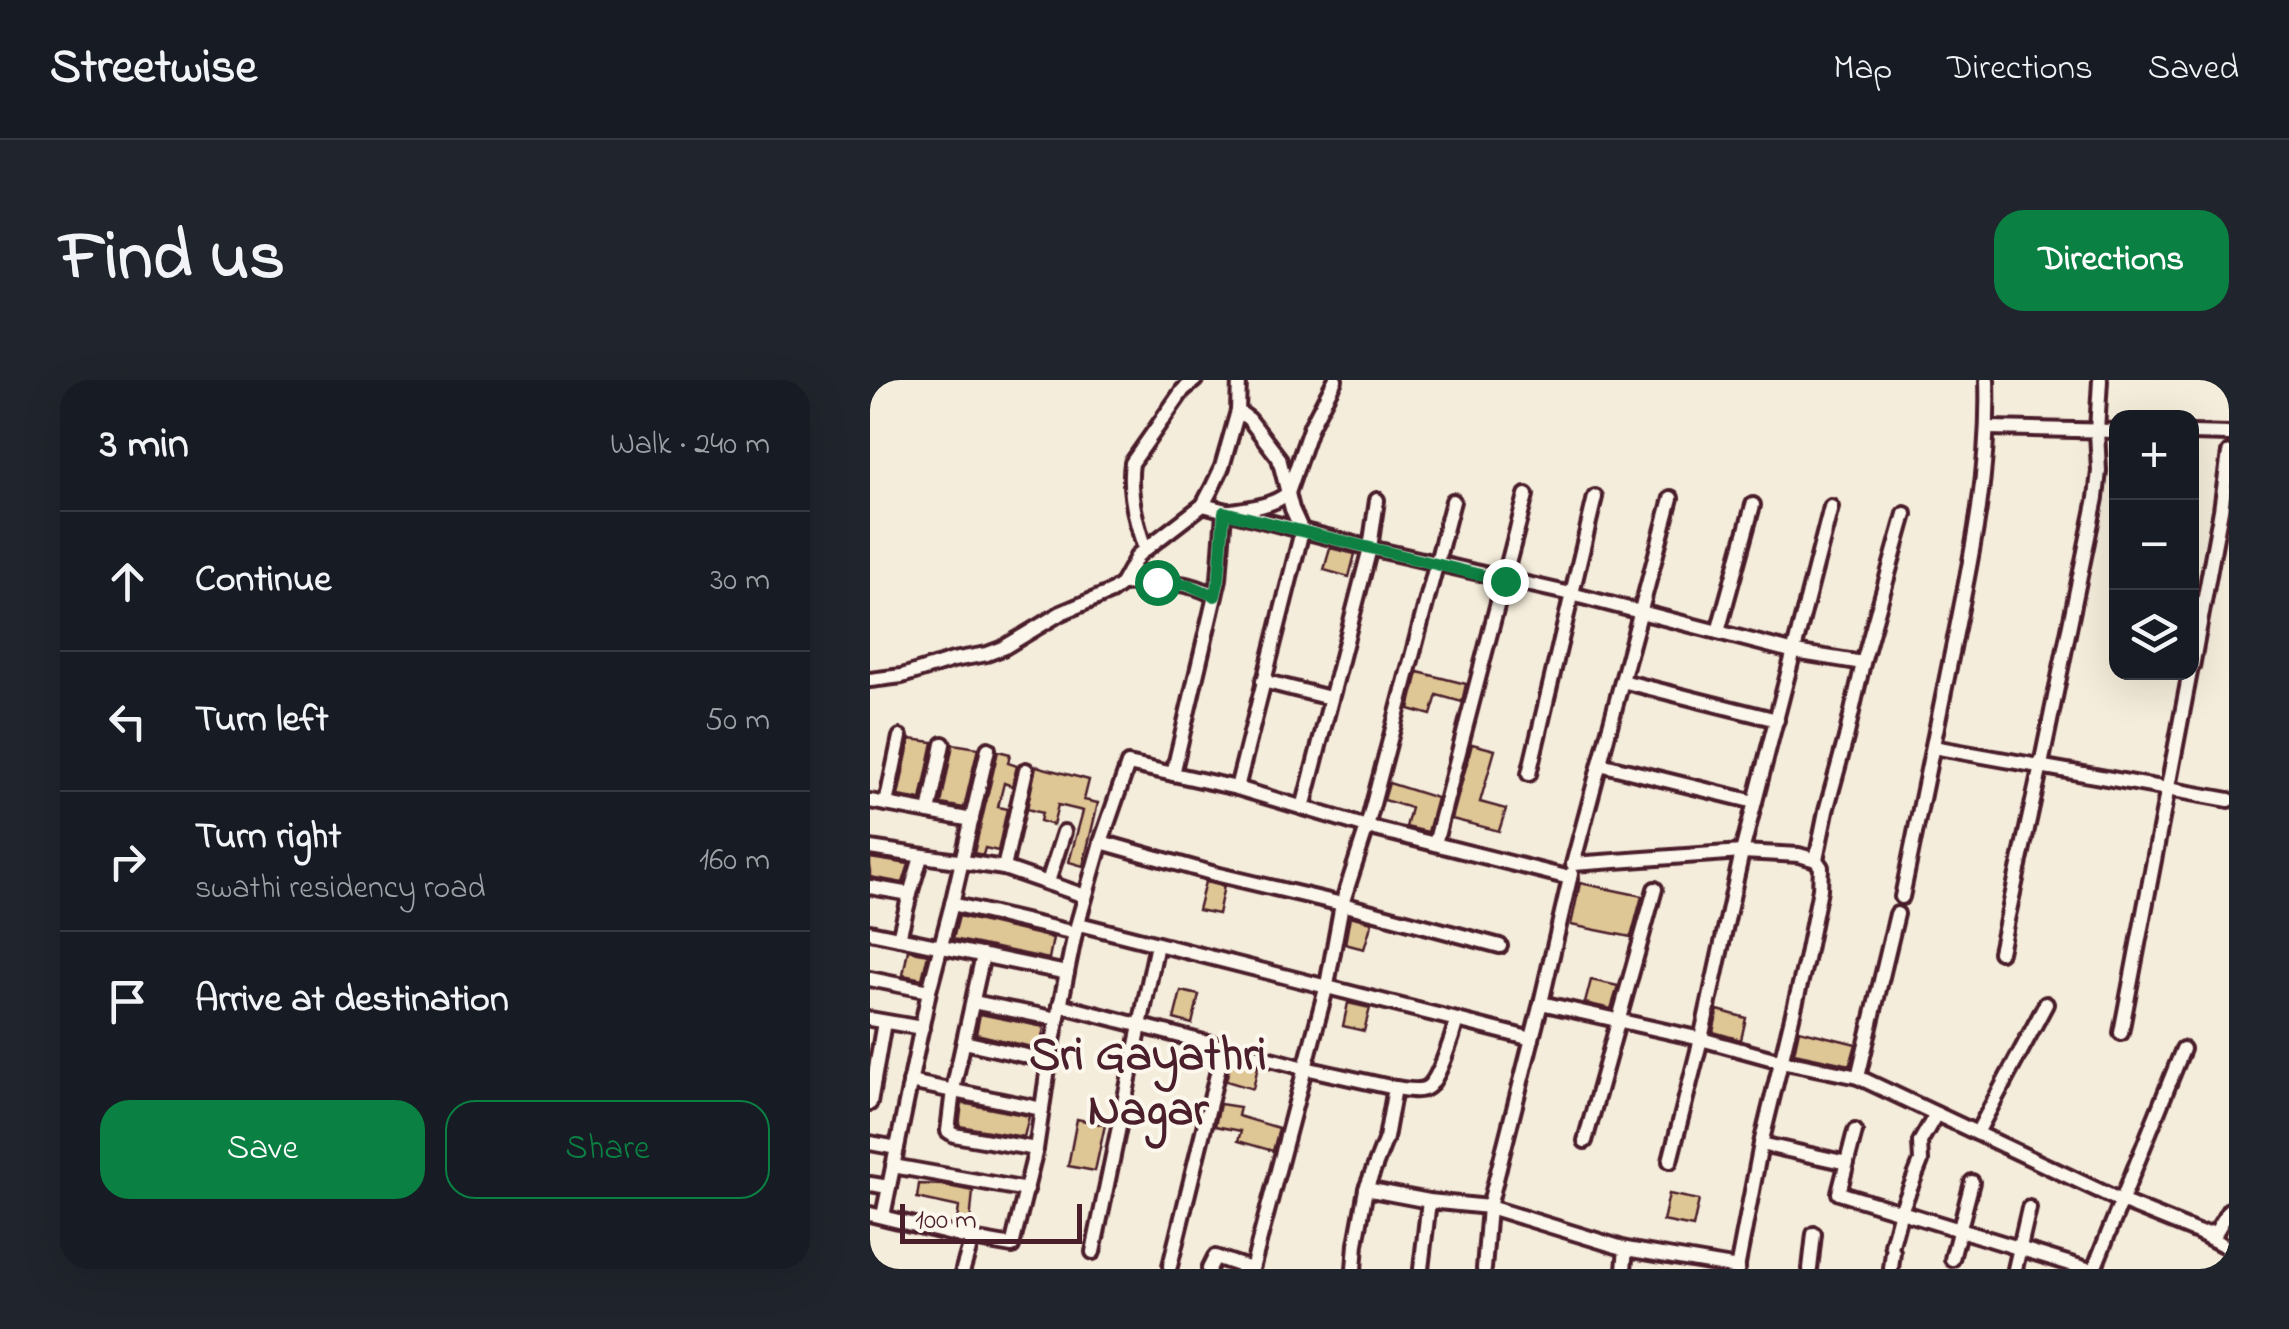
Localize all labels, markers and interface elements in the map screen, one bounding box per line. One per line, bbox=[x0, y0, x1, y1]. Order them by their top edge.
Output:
text: Streetwise bbox=[50, 34, 257, 104]
text: Map bbox=[1833, 44, 1892, 95]
text: Directions bbox=[1947, 44, 2093, 95]
text: Saved bbox=[2148, 44, 2239, 95]
text: Find us bbox=[60, 209, 285, 311]
button: Directions bbox=[1994, 210, 2229, 311]
map controls bbox=[2109, 410, 2199, 680]
button: + bbox=[2109, 410, 2199, 500]
text: 3 min bbox=[100, 415, 189, 476]
text: Walk · 240 m bbox=[610, 422, 770, 469]
button: − bbox=[2109, 500, 2199, 590]
text: Continue bbox=[195, 553, 331, 609]
icon: ahead bbox=[100, 554, 155, 609]
text: 30 m bbox=[710, 558, 770, 605]
route end bbox=[1483, 559, 1529, 605]
route start bbox=[1135, 560, 1181, 606]
button: layers bbox=[2109, 590, 2199, 680]
text: Turn left bbox=[195, 693, 328, 749]
icon: left bbox=[100, 694, 155, 749]
text: 50 m bbox=[705, 698, 770, 745]
text: Turn right bbox=[195, 810, 341, 866]
icon: right bbox=[100, 834, 155, 889]
text: 160 m bbox=[699, 838, 770, 885]
text: swathi residency road bbox=[195, 866, 486, 913]
text: Arrive at destination bbox=[195, 973, 509, 1029]
icon: arrive bbox=[100, 974, 155, 1029]
district label: Sri Gayathri Nagar bbox=[1029, 1022, 1267, 1149]
button: Save bbox=[100, 1100, 425, 1199]
button: Share bbox=[445, 1100, 770, 1199]
scale bar bbox=[900, 1199, 1082, 1244]
text: 100 m bbox=[915, 1201, 977, 1242]

